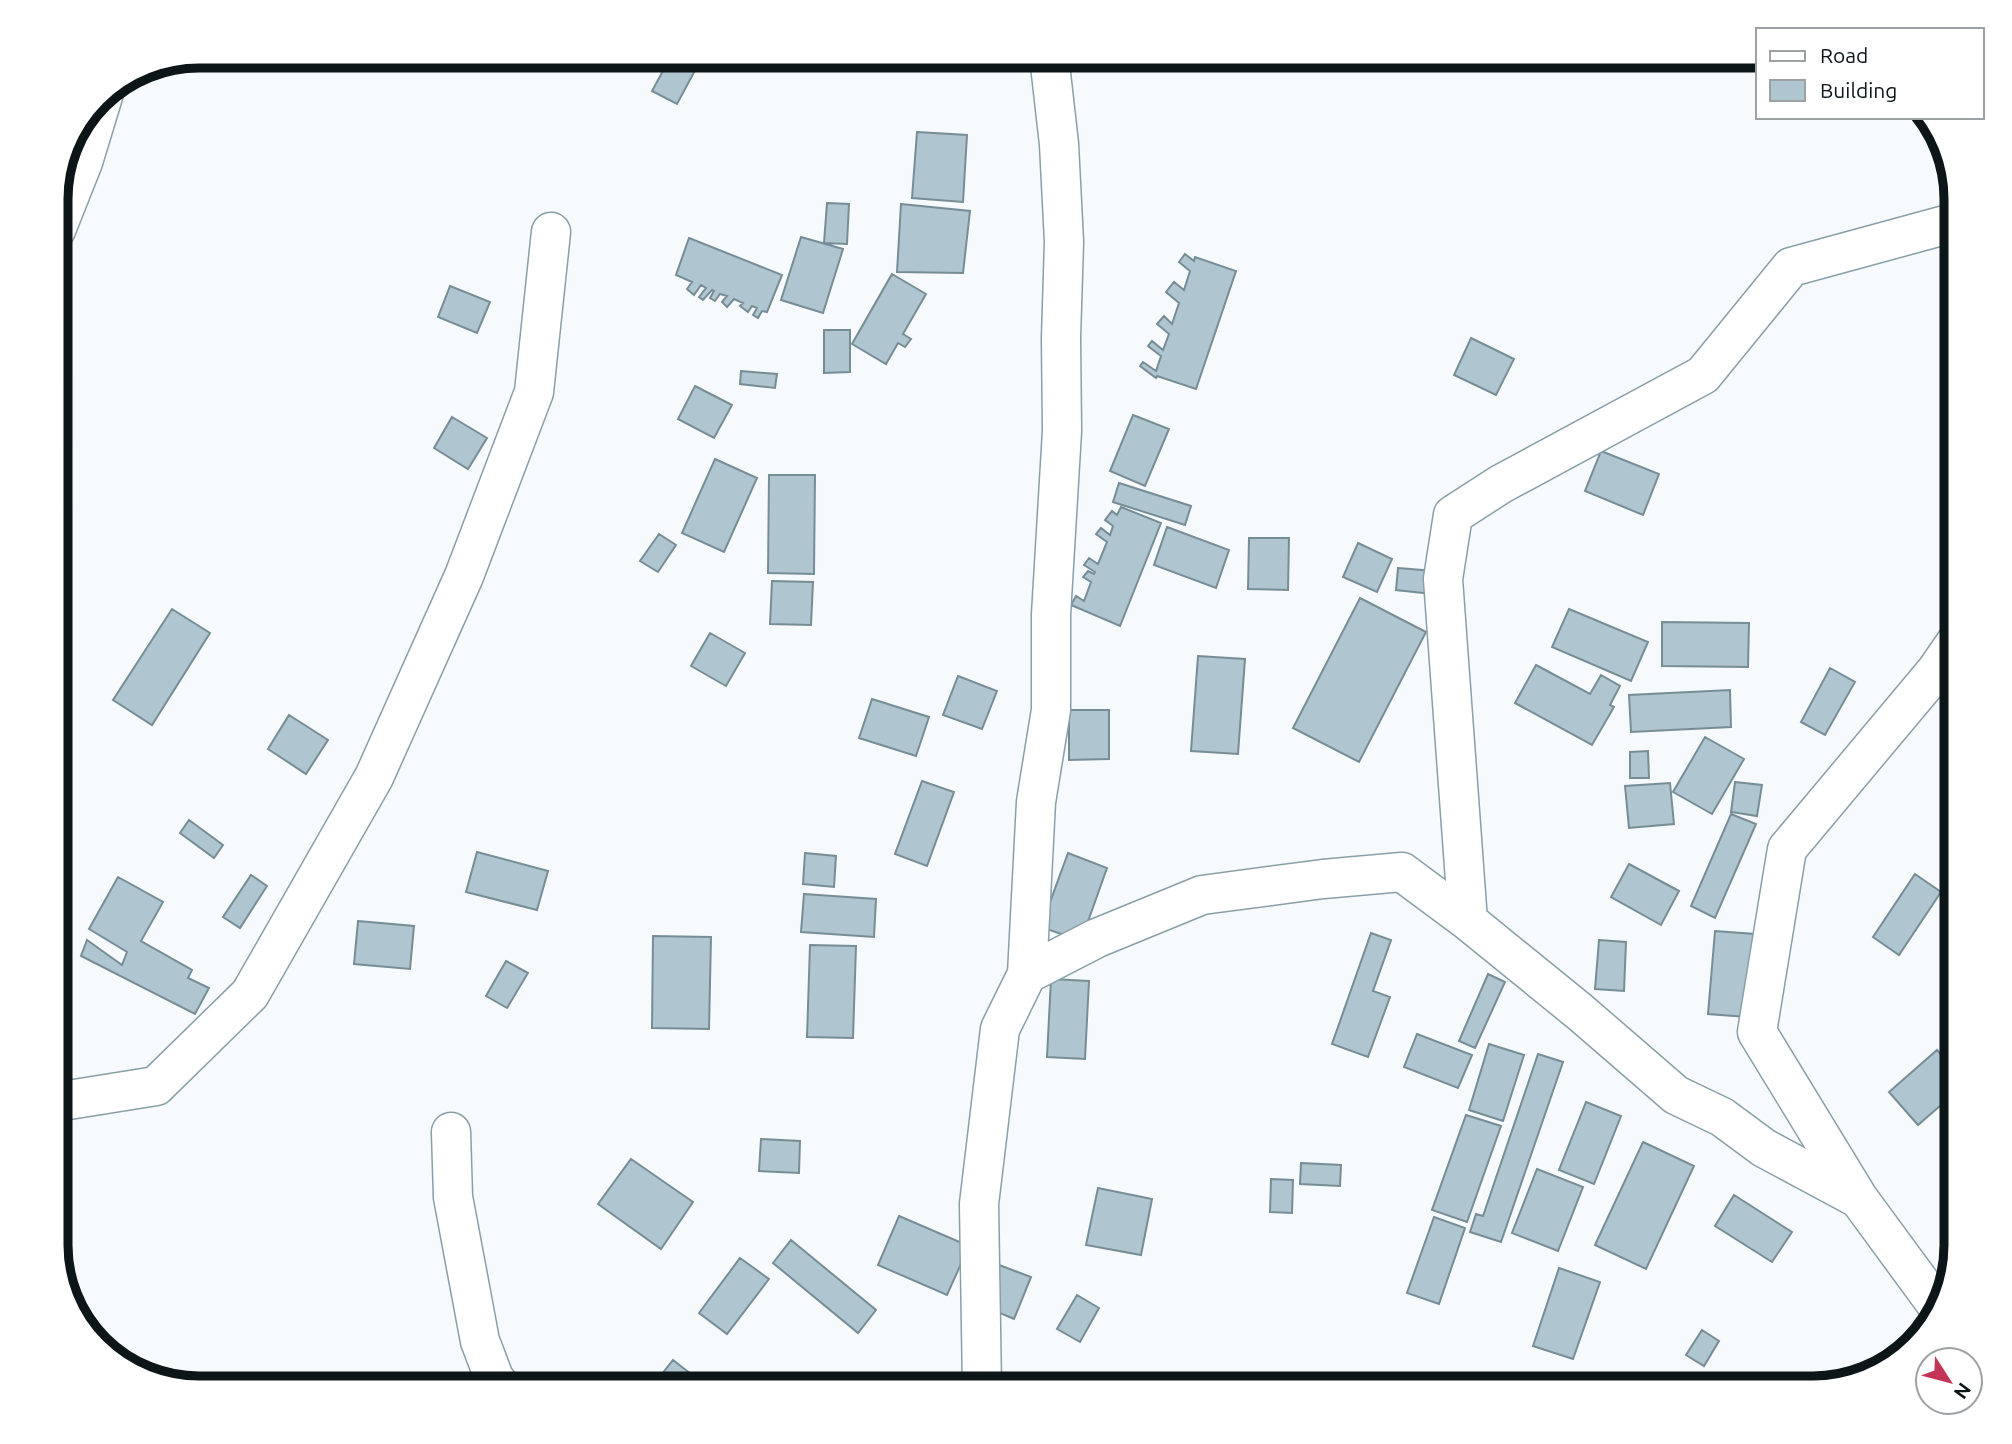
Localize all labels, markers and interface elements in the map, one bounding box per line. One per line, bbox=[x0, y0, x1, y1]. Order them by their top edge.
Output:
legend bbox=[1756, 28, 1984, 119]
text: Road bbox=[1820, 43, 1868, 67]
text: Building bbox=[1820, 78, 1897, 102]
north arrow bbox=[1914, 1346, 1984, 1416]
text: N bbox=[1950, 1379, 1976, 1403]

